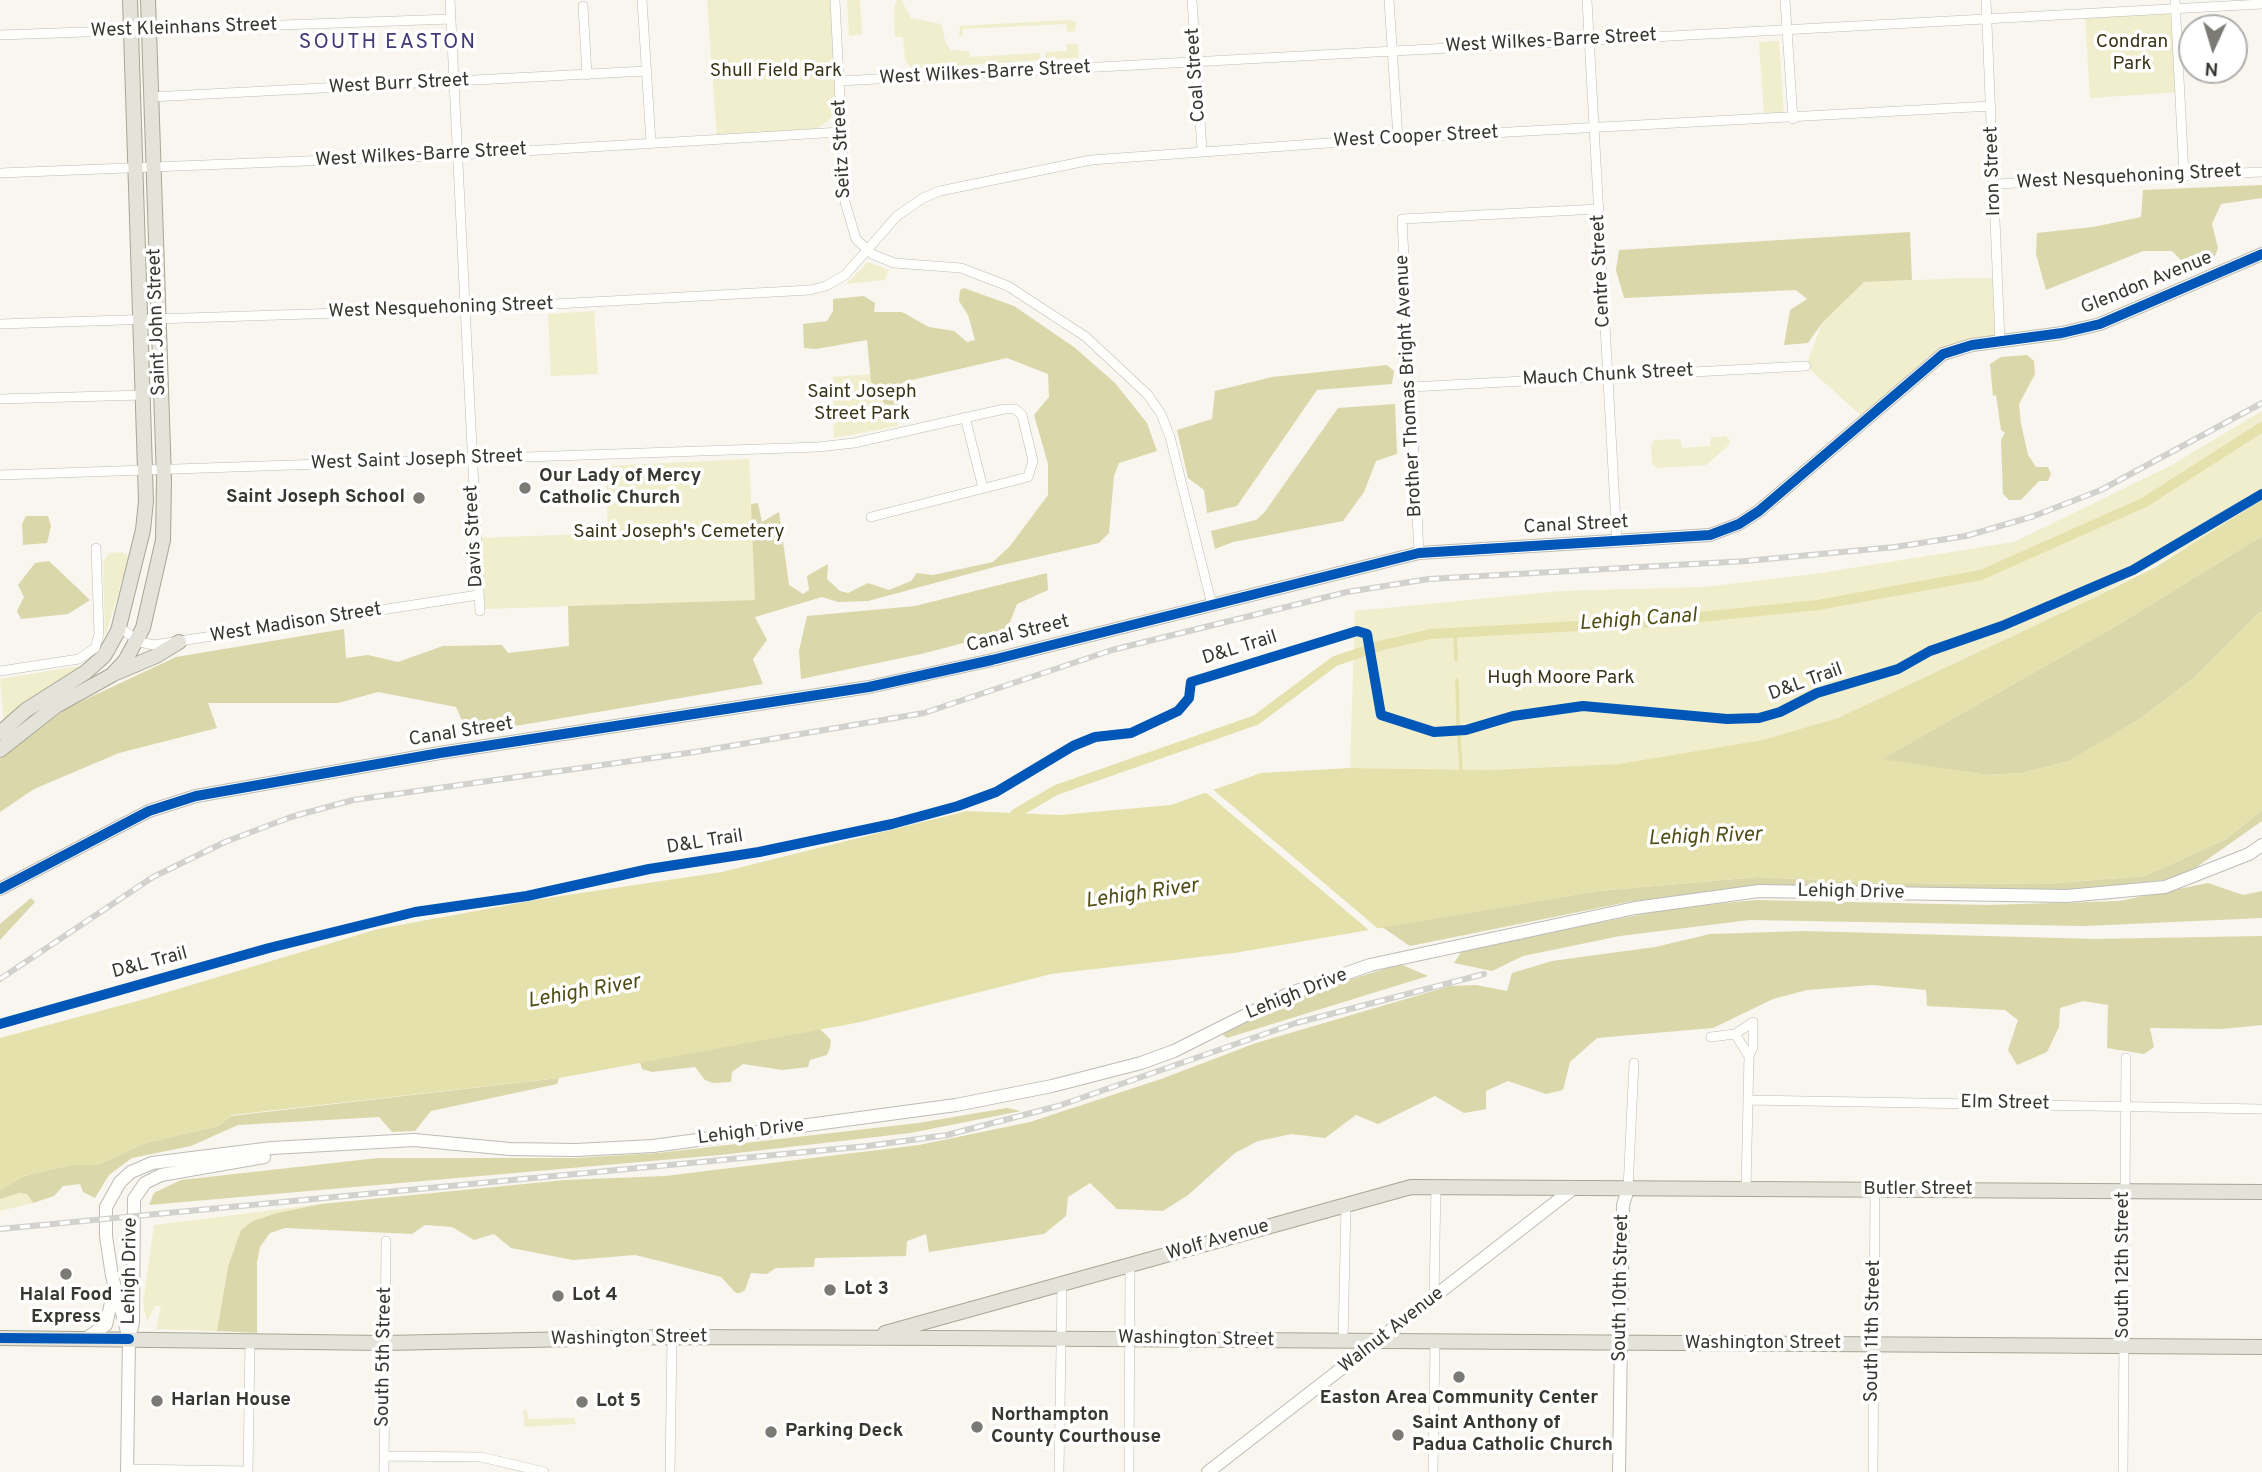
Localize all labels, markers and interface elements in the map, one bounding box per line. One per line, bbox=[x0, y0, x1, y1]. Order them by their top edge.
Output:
street label: West Kleinhans Street bbox=[90, 14, 278, 44]
north arrow bbox=[2178, 14, 2248, 84]
street label: West Wilkes-Barre Street bbox=[1445, 25, 1657, 59]
street label: Coal Street bbox=[1182, 27, 1212, 123]
district label: SOUTH EASTON bbox=[300, 31, 476, 57]
park label: Condran Park bbox=[2096, 32, 2168, 76]
text: N bbox=[2204, 56, 2219, 80]
street label: West Wilkes-Barre Street bbox=[879, 57, 1091, 91]
park label: Shull Field Park bbox=[710, 61, 842, 83]
street label: West Burr Street bbox=[328, 70, 470, 100]
street label: Seitz Street bbox=[829, 99, 857, 199]
street label: West Cooper Street bbox=[1333, 122, 1499, 154]
street label: Iron Street bbox=[1981, 126, 2007, 216]
street label: West Wilkes-Barre Street bbox=[315, 139, 527, 173]
street label: West Nesquehoning Street bbox=[2016, 161, 2242, 195]
street label: Centre Street bbox=[1588, 214, 1616, 328]
street label: Glendon Avenue bbox=[2078, 247, 2216, 321]
street label: Saint John Street bbox=[144, 248, 172, 396]
street label: Brother Thomas Bright Avenue bbox=[1392, 254, 1428, 518]
street label: West Nesquehoning Street bbox=[328, 294, 554, 324]
street label: Mauch Chunk Street bbox=[1522, 360, 1694, 392]
park label: Saint Joseph Street Park bbox=[807, 382, 917, 426]
street label: West Saint Joseph Street bbox=[310, 446, 524, 476]
place label: Our Lady of Mercy Catholic Church bbox=[539, 466, 701, 510]
marker: Our Lady of Mercy Catholic Church bbox=[517, 480, 533, 496]
street label: Davis Street bbox=[461, 484, 489, 588]
place label: Saint Joseph School bbox=[226, 487, 405, 509]
marker: Saint Joseph School bbox=[411, 490, 427, 506]
street label: Canal Street bbox=[1523, 512, 1629, 540]
park label: Saint Joseph's Cemetery bbox=[573, 522, 785, 544]
street label: West Madison Street bbox=[209, 599, 383, 649]
water label: Lehigh Canal bbox=[1578, 604, 1698, 638]
street label: Canal Street bbox=[964, 611, 1072, 659]
street label: D&L Trail bbox=[1200, 627, 1280, 671]
street label: D&L Trail bbox=[1766, 659, 1846, 707]
park label: Hugh Moore Park bbox=[1487, 668, 1635, 690]
street label: Canal Street bbox=[407, 714, 515, 752]
water label: Lehigh River bbox=[1648, 823, 1762, 853]
street label: D&L Trail bbox=[665, 826, 745, 860]
water label: Lehigh River bbox=[1084, 875, 1200, 915]
street label: Lehigh Drive bbox=[1797, 881, 1905, 905]
street label: D&L Trail bbox=[110, 943, 190, 985]
street label: Lehigh Drive bbox=[1243, 964, 1351, 1026]
water label: Lehigh River bbox=[526, 971, 642, 1015]
street label: Elm Street bbox=[1960, 1092, 2050, 1116]
street label: Lehigh Drive bbox=[696, 1115, 806, 1151]
street label: Butler Street bbox=[1863, 1179, 1973, 1201]
street label: South 12th Street bbox=[2113, 1191, 2135, 1339]
street label: South 10th Street bbox=[1609, 1214, 1635, 1362]
street label: Wolf Avenue bbox=[1164, 1216, 1272, 1266]
street label: Lehigh Drive bbox=[119, 1217, 143, 1325]
street label: South 11th Street bbox=[1861, 1259, 1887, 1403]
marker: Halal Food Express bbox=[58, 1266, 74, 1282]
place label: Lot 3 bbox=[844, 1279, 889, 1301]
marker: Lot 3 bbox=[822, 1282, 838, 1298]
street label: Walnut Avenue bbox=[1335, 1283, 1449, 1379]
place label: Halal Food Express bbox=[20, 1285, 112, 1329]
place label: Lot 4 bbox=[572, 1285, 618, 1307]
street label: South 5th Street bbox=[372, 1287, 398, 1427]
marker: Lot 4 bbox=[550, 1288, 566, 1304]
street label: Washington Street bbox=[551, 1326, 707, 1352]
street label: Washington Street bbox=[1118, 1327, 1274, 1353]
street label: Washington Street bbox=[1685, 1333, 1841, 1355]
marker: Easton Area Community Center bbox=[1451, 1369, 1467, 1385]
place label: Easton Area Community Center bbox=[1320, 1388, 1598, 1410]
place label: Harlan House bbox=[171, 1390, 291, 1412]
place label: Lot 5 bbox=[596, 1391, 641, 1413]
marker: Harlan House bbox=[149, 1393, 165, 1409]
marker: Lot 5 bbox=[574, 1394, 590, 1410]
place label: Northampton County Courthouse bbox=[991, 1405, 1161, 1449]
place label: Saint Anthony of Padua Catholic Church bbox=[1412, 1413, 1613, 1457]
marker: Northampton County Courthouse bbox=[969, 1419, 985, 1435]
place label: Parking Deck bbox=[785, 1421, 903, 1443]
marker: Parking Deck bbox=[763, 1424, 779, 1440]
marker: Saint Anthony of Padua Catholic Church bbox=[1390, 1427, 1406, 1443]

